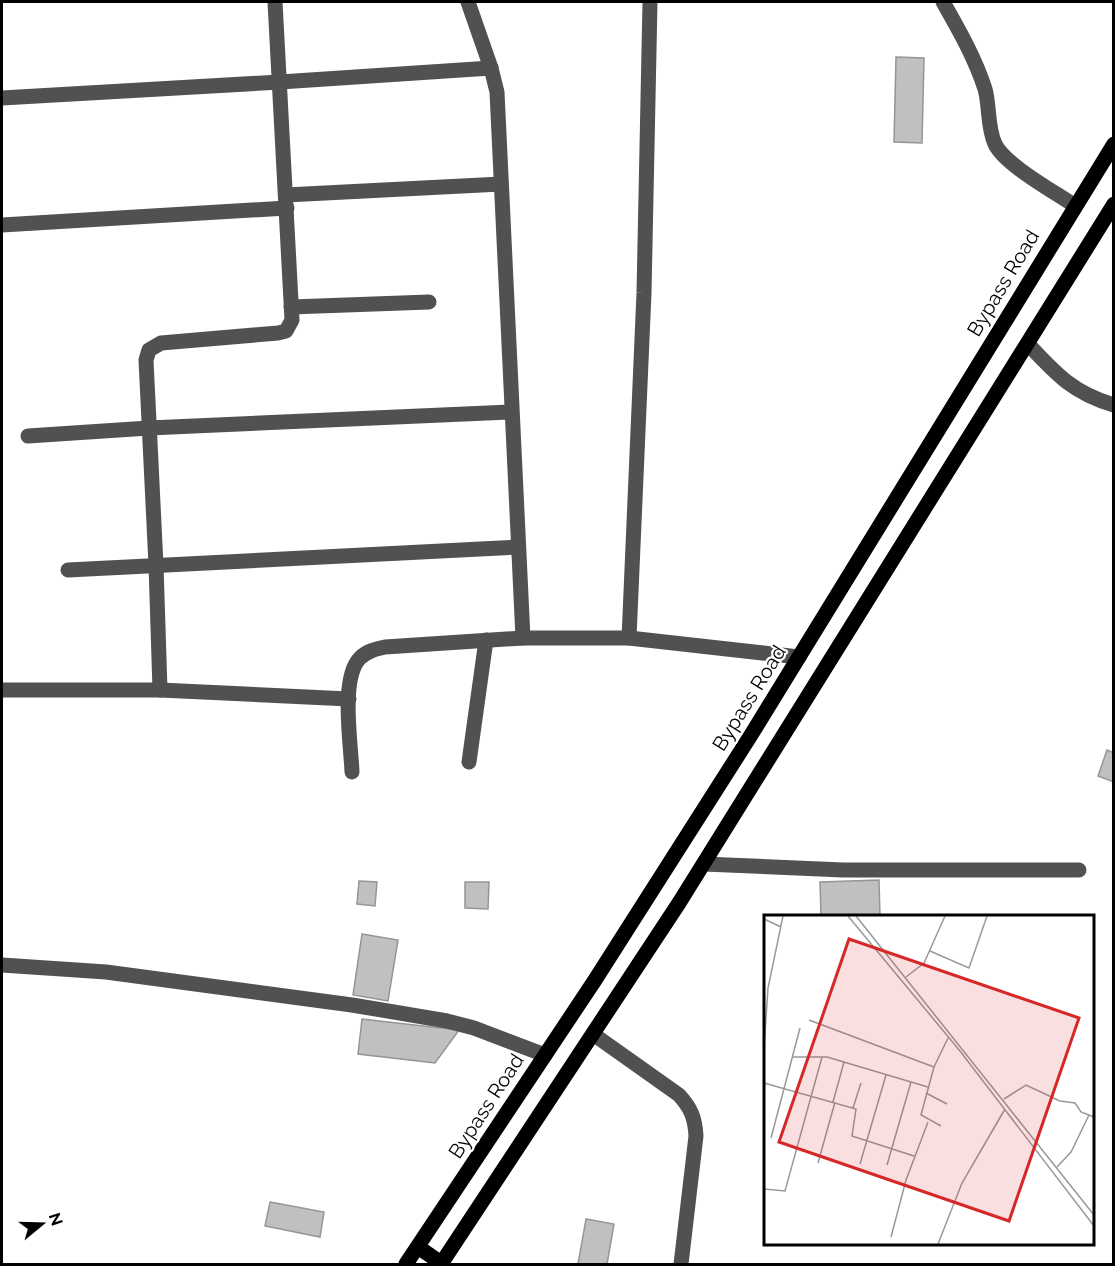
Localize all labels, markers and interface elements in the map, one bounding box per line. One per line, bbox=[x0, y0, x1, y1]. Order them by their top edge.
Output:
street label: Bypass Road bbox=[962, 226, 1044, 340]
street label: Bypass Road bbox=[707, 641, 791, 755]
inset map bbox=[764, 915, 1094, 1245]
street label: Bypass Road bbox=[443, 1049, 529, 1163]
north arrow bbox=[12, 1194, 72, 1254]
text: N bbox=[45, 1210, 67, 1228]

